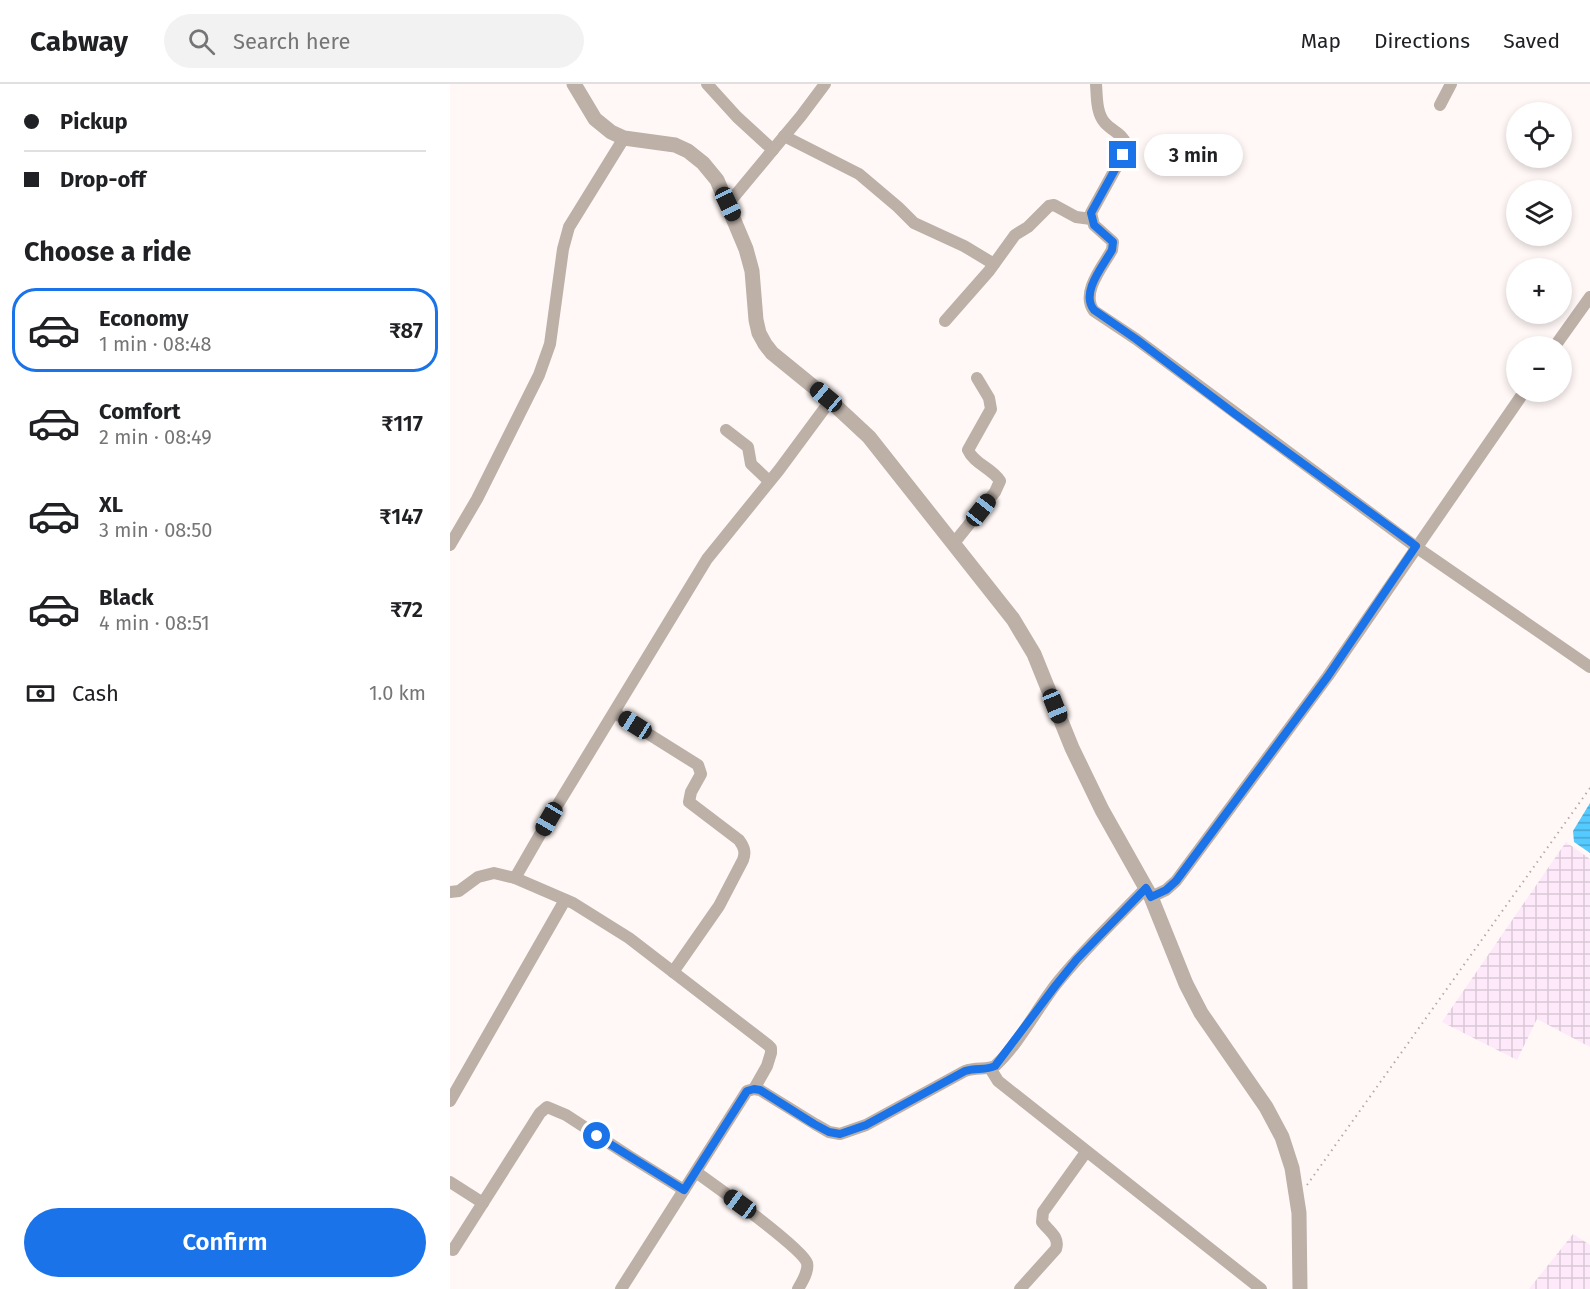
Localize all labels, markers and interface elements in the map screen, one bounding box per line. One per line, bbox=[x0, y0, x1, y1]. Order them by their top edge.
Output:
search box bbox=[164, 14, 584, 68]
text: Cabway bbox=[30, 25, 128, 58]
icon: search bbox=[185, 25, 218, 58]
text: Search here bbox=[233, 28, 350, 55]
text: Map bbox=[1301, 28, 1341, 54]
text: Directions bbox=[1374, 28, 1470, 54]
text: Saved bbox=[1503, 28, 1560, 54]
map controls bbox=[1506, 102, 1572, 402]
button: locate bbox=[1506, 102, 1572, 168]
text: Pickup bbox=[60, 108, 128, 135]
callout: 3 min bbox=[1144, 134, 1243, 176]
route end bbox=[1109, 141, 1136, 168]
text: 3 min bbox=[1169, 143, 1218, 167]
text: Drop-off bbox=[60, 166, 146, 193]
button: layers bbox=[1506, 180, 1572, 246]
car bbox=[712, 184, 744, 224]
text: Choose a ride bbox=[24, 236, 191, 268]
button: + bbox=[1506, 258, 1572, 324]
icon: car bbox=[27, 303, 81, 357]
text: Economy bbox=[99, 305, 188, 332]
text: ₹87 bbox=[389, 317, 423, 344]
text: 1 min · 08:48 bbox=[99, 332, 211, 356]
button: − bbox=[1506, 336, 1572, 402]
car bbox=[806, 379, 846, 415]
icon: car bbox=[27, 396, 81, 450]
text: Comfort bbox=[99, 398, 180, 425]
text: ₹117 bbox=[381, 410, 423, 437]
text: 2 min · 08:49 bbox=[99, 425, 212, 449]
icon: car bbox=[27, 489, 81, 543]
car bbox=[963, 490, 999, 530]
text: XL bbox=[99, 491, 123, 518]
text: ₹147 bbox=[379, 503, 423, 530]
text: 3 min · 08:50 bbox=[99, 518, 212, 542]
icon: car bbox=[27, 582, 81, 636]
text: Black bbox=[99, 584, 154, 611]
text: ₹72 bbox=[390, 596, 423, 623]
text: 4 min · 08:51 bbox=[99, 611, 210, 635]
icon: cash bbox=[24, 677, 57, 710]
text: Cash bbox=[72, 680, 119, 707]
text: 1.0 km bbox=[369, 681, 426, 705]
car bbox=[1040, 686, 1070, 726]
car bbox=[615, 708, 655, 742]
car bbox=[532, 799, 566, 839]
route start bbox=[583, 1122, 610, 1149]
car bbox=[720, 1186, 760, 1222]
button: Confirm bbox=[24, 1208, 426, 1277]

